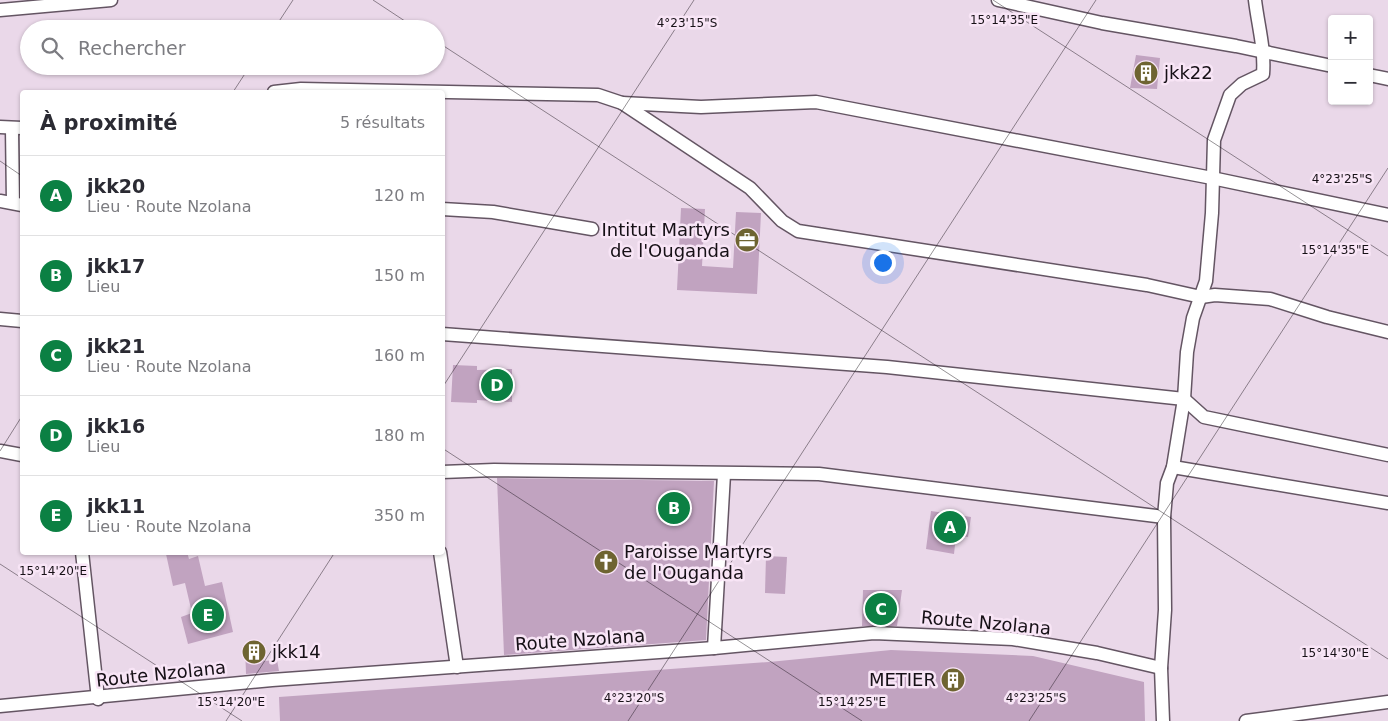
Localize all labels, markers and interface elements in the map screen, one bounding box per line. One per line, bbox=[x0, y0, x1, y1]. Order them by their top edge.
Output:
text: 15°14'35"E bbox=[970, 13, 1038, 27]
map controls bbox=[1328, 15, 1373, 105]
button: + bbox=[1328, 15, 1373, 60]
text: 4°23'15"S bbox=[657, 16, 717, 30]
search box bbox=[20, 20, 445, 75]
icon: search bbox=[38, 34, 66, 62]
text: Rechercher bbox=[78, 37, 186, 59]
building icon: jkk22 bbox=[1133, 60, 1159, 86]
button: − bbox=[1328, 60, 1373, 105]
place label: jkk22 bbox=[1163, 62, 1213, 83]
text: À proximité bbox=[40, 111, 177, 135]
text: 5 résultats bbox=[340, 113, 425, 132]
text: 4°23'25"S bbox=[1312, 172, 1372, 186]
text: jkk20 bbox=[87, 175, 145, 197]
text: A bbox=[50, 186, 62, 205]
text: 120 m bbox=[374, 186, 425, 205]
text: Lieu · Route Nzolana bbox=[87, 197, 251, 216]
place label: Intitut Martyrs de l'Ouganda bbox=[602, 219, 730, 261]
office icon: Intitut Martyrs de l'Ouganda bbox=[734, 227, 760, 253]
text: 15°14'35"E bbox=[1301, 243, 1369, 257]
your location bbox=[870, 250, 896, 276]
text: jkk17 bbox=[87, 255, 145, 277]
text: B bbox=[50, 266, 62, 285]
text: 150 m bbox=[374, 266, 425, 285]
text: Lieu bbox=[87, 277, 120, 296]
text: jkk21 bbox=[87, 335, 145, 357]
text: C bbox=[50, 346, 62, 365]
text: 160 m bbox=[374, 346, 425, 365]
text: Lieu · Route Nzolana bbox=[87, 357, 251, 376]
pin: D bbox=[481, 366, 513, 404]
text: jkk16 bbox=[87, 415, 145, 437]
text: D bbox=[49, 426, 63, 445]
text: 180 m bbox=[374, 426, 425, 445]
text: Lieu bbox=[87, 437, 120, 456]
pin: B bbox=[658, 489, 690, 527]
text: jkk11 bbox=[87, 495, 145, 517]
text: E bbox=[51, 506, 61, 525]
text: 350 m bbox=[374, 506, 425, 525]
pin: A bbox=[934, 508, 966, 546]
text: Lieu · Route Nzolana bbox=[87, 517, 251, 536]
place label: Paroisse Martyrs de l'Ouganda bbox=[624, 541, 772, 583]
church icon: Paroisse Martyrs de l'Ouganda bbox=[593, 549, 619, 575]
text: 15°14'20"E bbox=[19, 564, 87, 578]
pin: C bbox=[865, 590, 897, 628]
pin: E bbox=[192, 596, 224, 634]
street label: Route Nzolana bbox=[920, 606, 1052, 639]
street label: Route Nzolana bbox=[514, 624, 646, 655]
building icon: jkk14 bbox=[241, 639, 267, 665]
place label: jkk14 bbox=[271, 641, 321, 662]
text: 15°14'30"E bbox=[1301, 646, 1369, 660]
street label: Route Nzolana bbox=[95, 656, 227, 691]
building icon: METIER bbox=[940, 667, 966, 693]
place label: METIER bbox=[869, 669, 936, 690]
text: 4°23'20"S bbox=[604, 691, 664, 705]
text: 4°23'25"S bbox=[1006, 691, 1066, 705]
text: 15°14'20"E bbox=[197, 695, 265, 709]
text: 15°14'25"E bbox=[818, 695, 886, 709]

